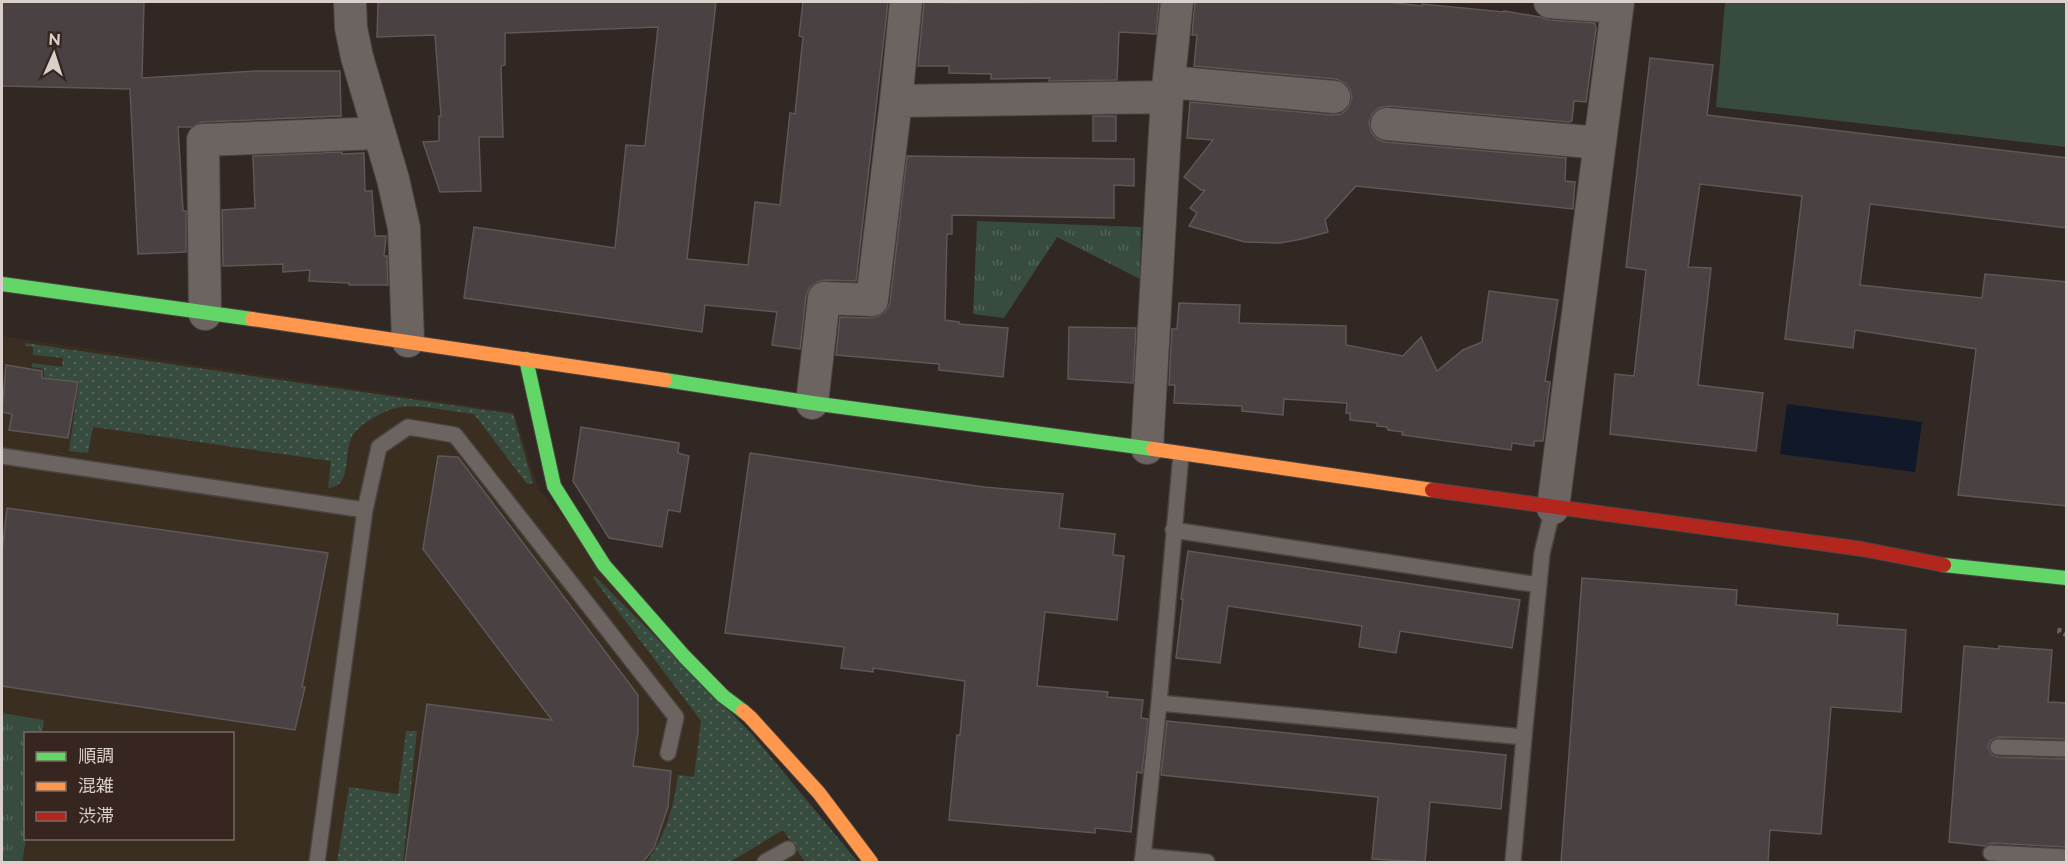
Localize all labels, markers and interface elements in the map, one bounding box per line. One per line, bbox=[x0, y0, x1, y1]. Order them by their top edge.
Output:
north arrow bbox=[24, 24, 84, 84]
text: N bbox=[48, 30, 61, 49]
legend bbox=[24, 732, 234, 840]
text: 順調 bbox=[78, 745, 114, 766]
text: 混雑 bbox=[78, 775, 114, 796]
text: 渋滞 bbox=[78, 805, 114, 826]

